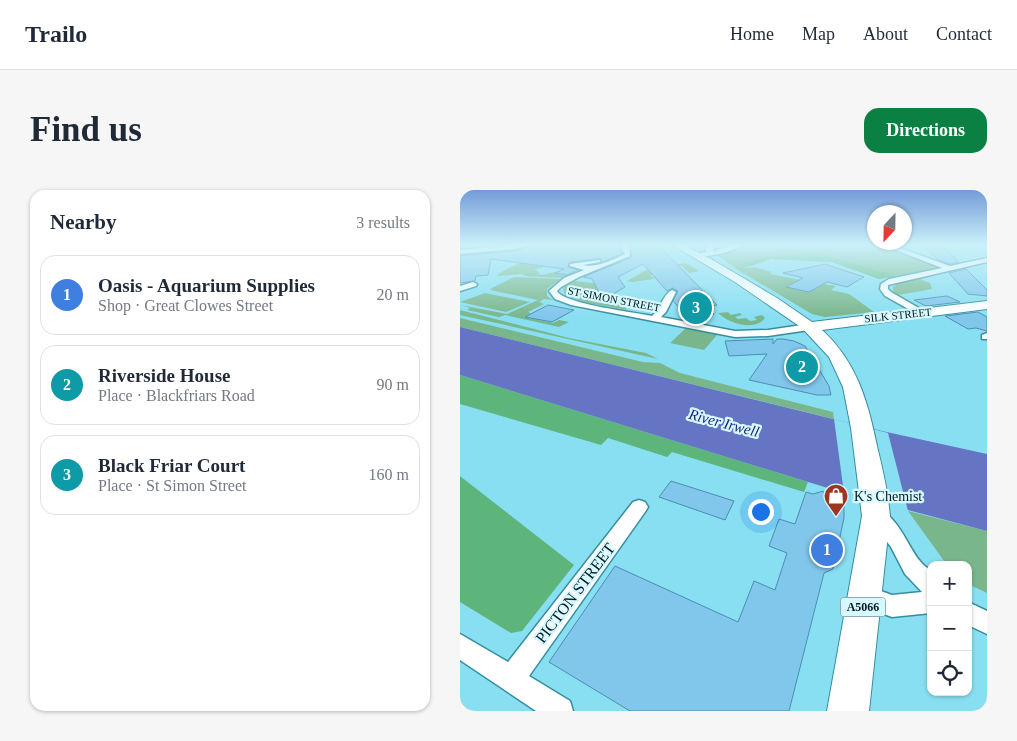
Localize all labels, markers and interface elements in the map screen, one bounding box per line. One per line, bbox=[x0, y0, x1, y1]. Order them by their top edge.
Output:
text: Trailo bbox=[25, 21, 87, 47]
text: Home bbox=[730, 24, 774, 44]
text: Map bbox=[802, 24, 835, 44]
text: About bbox=[863, 24, 908, 44]
text: Contact bbox=[936, 24, 992, 44]
button: Directions bbox=[864, 108, 987, 153]
text: Find us bbox=[30, 110, 142, 149]
north arrow bbox=[867, 205, 912, 250]
text: Nearby bbox=[50, 210, 117, 234]
text: 3 results bbox=[356, 214, 410, 231]
text: Oasis - Aquarium Supplies bbox=[98, 275, 315, 296]
street label: ST SIMON STREET bbox=[567, 284, 662, 314]
text: 1 bbox=[63, 286, 71, 303]
text: 20 m bbox=[377, 286, 409, 303]
pin: 3 bbox=[680, 289, 712, 327]
text: Shop · Great Clowes Street bbox=[98, 297, 273, 314]
street label: SILK STREET bbox=[864, 305, 932, 324]
pin: 2 bbox=[786, 348, 818, 386]
text: Riverside House bbox=[98, 365, 230, 386]
text: 2 bbox=[63, 376, 71, 393]
text: 90 m bbox=[377, 376, 409, 393]
text: Place · Blackfriars Road bbox=[98, 387, 255, 404]
water label: River Irwell bbox=[686, 406, 761, 440]
text: Black Friar Court bbox=[98, 455, 245, 476]
text: 3 bbox=[63, 466, 71, 483]
text: 160 m bbox=[369, 466, 409, 483]
text: Place · St Simon Street bbox=[98, 477, 246, 494]
shop icon: K's Chemist bbox=[823, 483, 849, 517]
place label: K's Chemist bbox=[854, 489, 922, 504]
your location bbox=[748, 499, 774, 525]
pin: 1 bbox=[811, 531, 843, 569]
street label: PICTON STREET bbox=[532, 540, 618, 646]
map controls bbox=[927, 561, 972, 696]
button: + bbox=[927, 561, 972, 606]
road number: A5066 bbox=[840, 598, 886, 617]
button: − bbox=[927, 606, 972, 651]
button: locate bbox=[927, 651, 972, 696]

